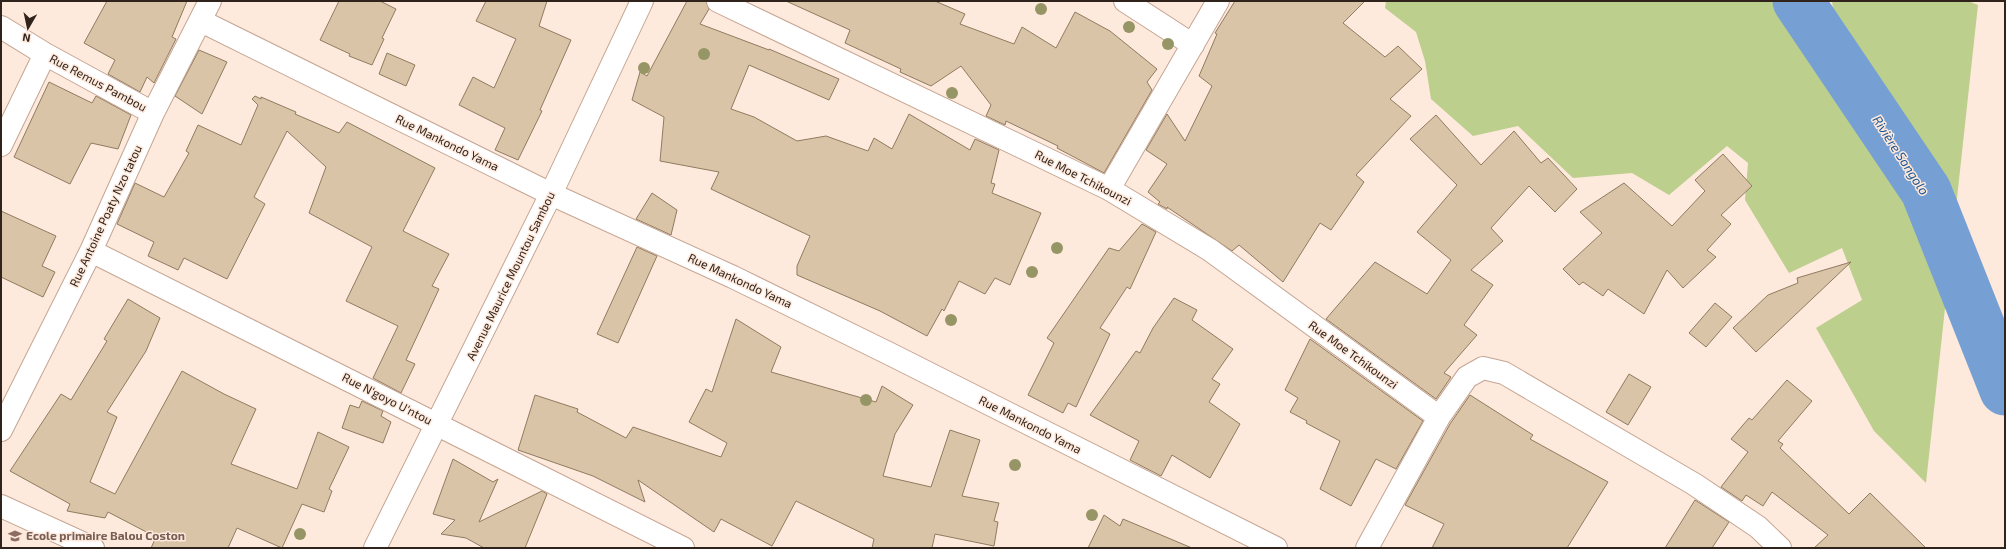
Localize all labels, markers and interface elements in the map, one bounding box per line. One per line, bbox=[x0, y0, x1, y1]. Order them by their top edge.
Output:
north arrow bbox=[8, 8, 48, 48]
text: N bbox=[21, 31, 31, 45]
street label: Rue Remus Pambou bbox=[48, 51, 149, 114]
street label: Rue Mankondo Yama bbox=[394, 111, 501, 173]
water label: Rivière Songolo bbox=[1869, 112, 1933, 198]
street label: Rue Antoine Poaty Nzo tatou bbox=[66, 142, 144, 289]
street label: Rue Moe Tchikounzi bbox=[1033, 147, 1134, 208]
street label: Avenue Maurice Mountou Sambou bbox=[463, 189, 557, 362]
street label: Rue Mankondo Yama bbox=[686, 250, 795, 310]
street label: Rue Moe Tchikounzi bbox=[1306, 317, 1401, 391]
street label: Rue N'goyo U'ntou bbox=[340, 369, 435, 427]
street label: Rue Mankondo Yama bbox=[977, 392, 1084, 456]
school or university icon: Ecole primaire Balou Coston bbox=[7, 528, 23, 544]
place label: Ecole primaire Balou Coston bbox=[26, 528, 185, 542]

